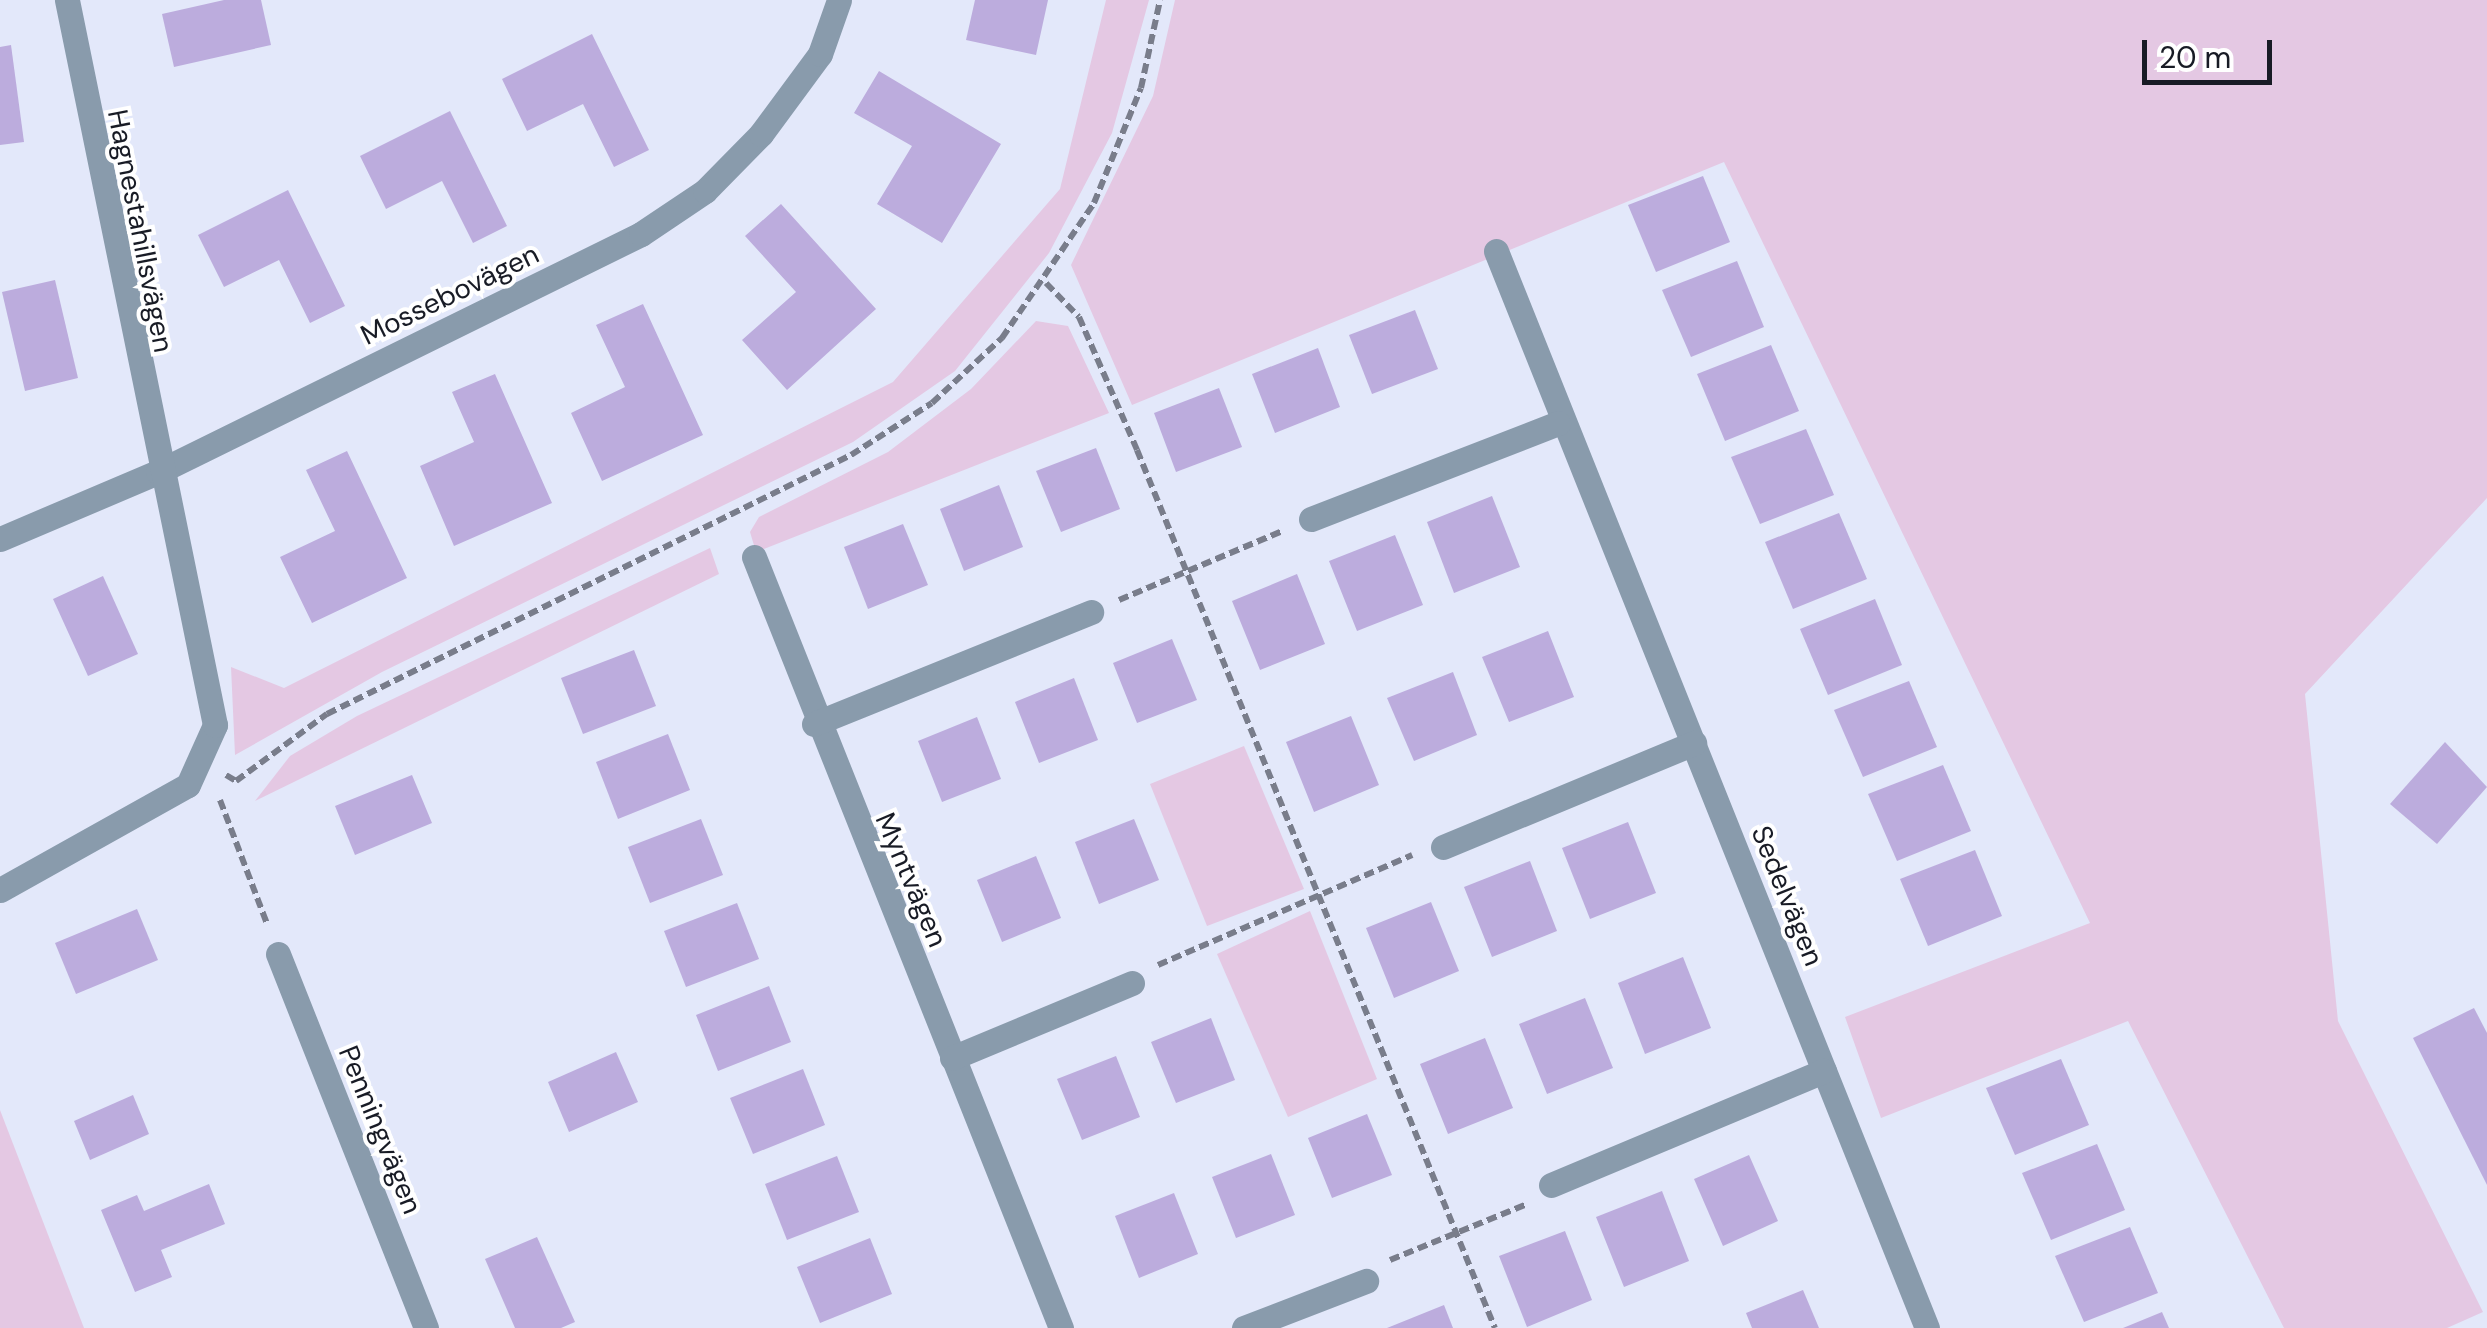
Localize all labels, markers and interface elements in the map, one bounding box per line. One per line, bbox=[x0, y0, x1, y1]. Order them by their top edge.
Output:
scale bar bbox=[2147, 20, 2277, 82]
text: 20 m bbox=[2159, 38, 2231, 77]
street label: Hagnestahillsvägen bbox=[100, 107, 180, 355]
street label: Mossebovägen bbox=[355, 237, 545, 353]
street label: Myntvägen bbox=[868, 808, 954, 952]
street label: Sedelvägen bbox=[1744, 821, 1830, 971]
street label: Penningvägen bbox=[331, 1041, 429, 1219]

